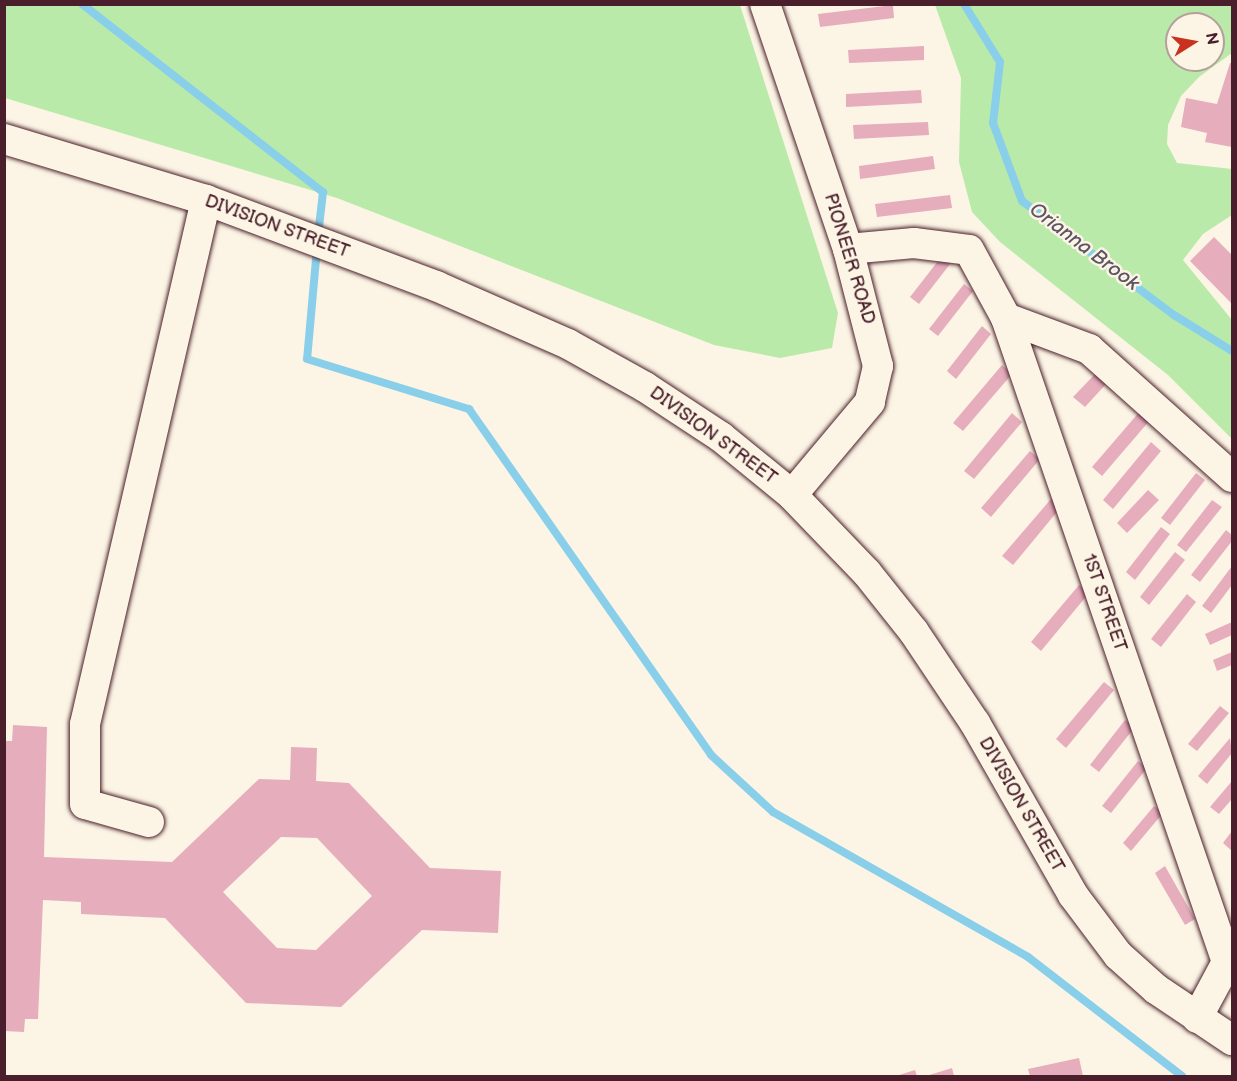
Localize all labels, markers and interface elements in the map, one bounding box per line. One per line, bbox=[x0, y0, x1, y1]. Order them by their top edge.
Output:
north arrow bbox=[1165, 12, 1225, 72]
text: N bbox=[1201, 31, 1222, 47]
street label: DIVISION STREET bbox=[202, 191, 352, 263]
street label: PIONEER ROAD bbox=[819, 191, 879, 327]
water label: Orianna Brook bbox=[1024, 198, 1144, 296]
street label: DIVISION STREET bbox=[645, 382, 781, 490]
street label: 1ST STREET bbox=[1077, 551, 1131, 655]
street label: DIVISION STREET bbox=[973, 733, 1069, 877]

